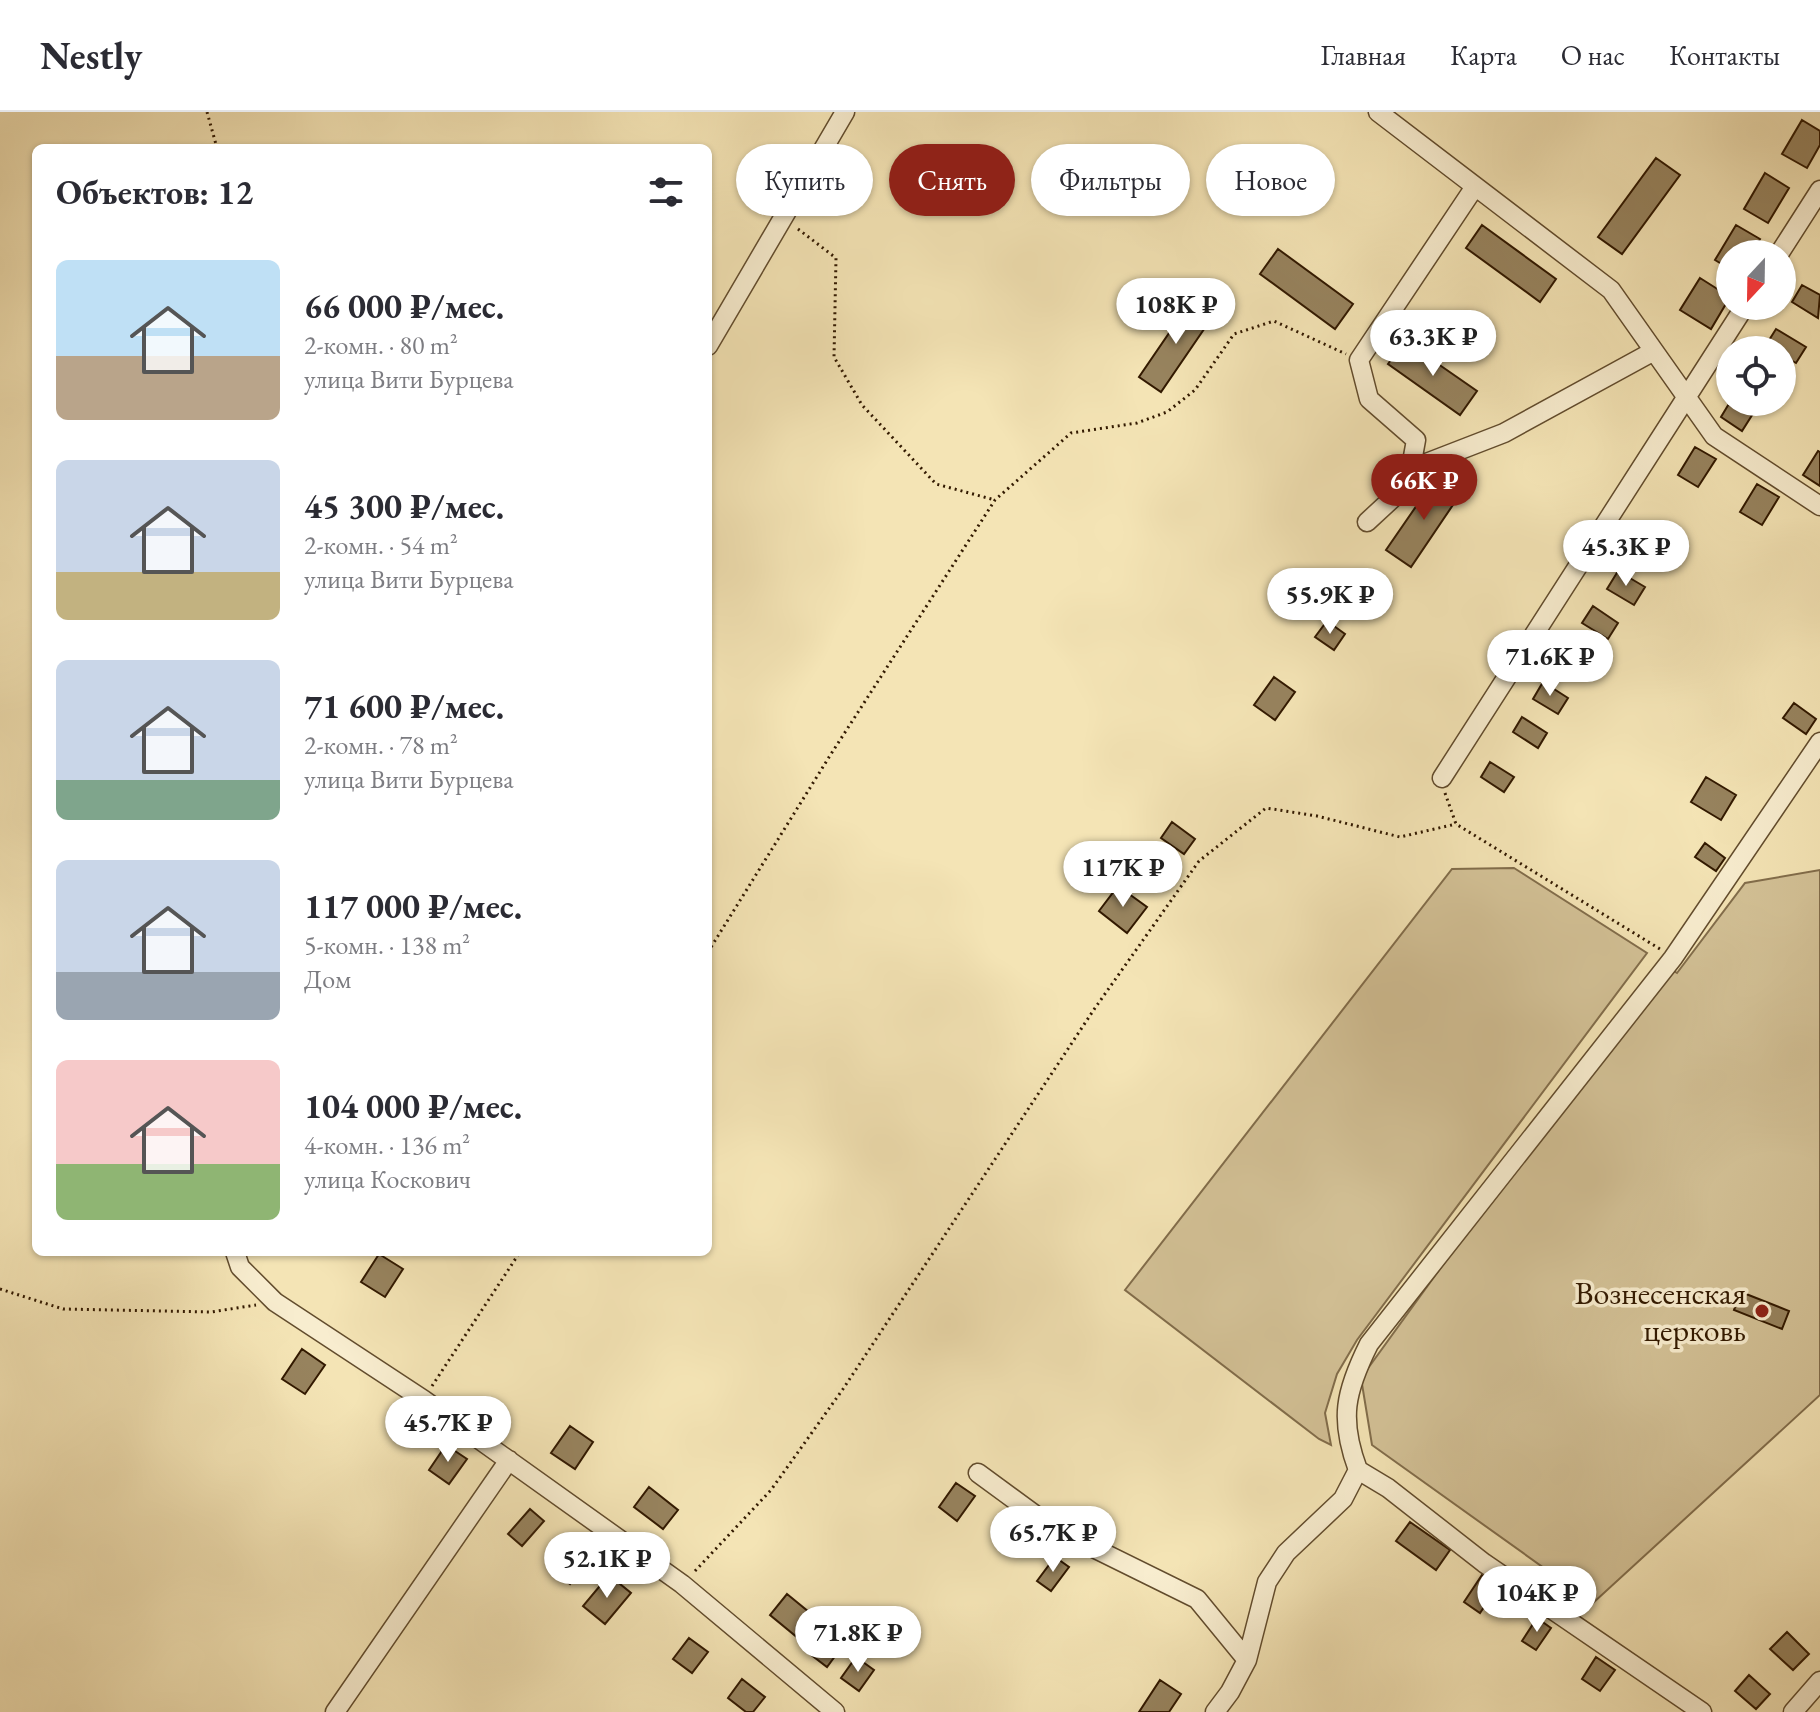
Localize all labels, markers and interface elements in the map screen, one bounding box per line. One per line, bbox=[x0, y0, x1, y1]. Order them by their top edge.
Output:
text: Nestly bbox=[40, 31, 142, 80]
text: Главная bbox=[1321, 37, 1406, 73]
text: Карта bbox=[1450, 37, 1517, 73]
text: О нас bbox=[1561, 37, 1625, 73]
text: Контакты bbox=[1669, 37, 1780, 73]
chip: Купить bbox=[736, 144, 873, 216]
chip: Снять bbox=[889, 144, 1015, 216]
chip: Фильтры bbox=[1031, 144, 1190, 216]
chip: Новое bbox=[1206, 144, 1335, 216]
text: Объектов: 12 bbox=[56, 170, 253, 214]
icon: filters bbox=[644, 170, 688, 214]
north arrow bbox=[1716, 240, 1796, 320]
map controls bbox=[1716, 240, 1796, 416]
pin: 108K ₽ bbox=[1111, 278, 1241, 346]
text: 66 000 ₽/мес. bbox=[304, 284, 504, 328]
text: 108K ₽ bbox=[1134, 287, 1218, 321]
icon: home bbox=[120, 292, 216, 388]
pin: 63.3K ₽ bbox=[1359, 310, 1507, 378]
text: 63.3K ₽ bbox=[1388, 319, 1478, 353]
text: 2-комн. · 80 m² bbox=[304, 328, 458, 362]
button: locate bbox=[1716, 336, 1796, 416]
text: улица Вити Бурцева bbox=[304, 362, 514, 396]
pin: 66K ₽ bbox=[1368, 454, 1480, 522]
text: 66K ₽ bbox=[1389, 463, 1459, 497]
text: 45 300 ₽/мес. bbox=[304, 484, 504, 528]
icon: home bbox=[120, 492, 216, 588]
pin: 45.3K ₽ bbox=[1552, 520, 1700, 588]
text: 2-комн. · 54 m² bbox=[304, 528, 458, 562]
text: 45.3K ₽ bbox=[1581, 529, 1671, 563]
text: улица Вити Бурцева bbox=[304, 562, 514, 596]
pin: 55.9K ₽ bbox=[1256, 568, 1404, 636]
text: 55.9K ₽ bbox=[1285, 577, 1375, 611]
pin: 71.6K ₽ bbox=[1476, 630, 1624, 698]
text: 71.6K ₽ bbox=[1505, 639, 1595, 673]
text: 71 600 ₽/мес. bbox=[304, 684, 504, 728]
icon: home bbox=[120, 692, 216, 788]
text: 2-комн. · 78 m² bbox=[304, 728, 458, 762]
text: улица Вити Бурцева bbox=[304, 762, 514, 796]
pin: 117K ₽ bbox=[1058, 841, 1188, 909]
text: 117K ₽ bbox=[1081, 850, 1165, 884]
text: 117 000 ₽/мес. bbox=[304, 884, 522, 928]
icon: home bbox=[120, 892, 216, 988]
text: 5-комн. · 138 m² bbox=[304, 928, 470, 962]
text: Дом bbox=[304, 962, 351, 996]
text: 104 000 ₽/мес. bbox=[304, 1084, 522, 1128]
icon: home bbox=[120, 1092, 216, 1188]
text: 4-комн. · 136 m² bbox=[304, 1128, 470, 1162]
text: улица Коскович bbox=[304, 1162, 471, 1196]
place label: Вознесенская церковь bbox=[1575, 1272, 1746, 1351]
marker: Вознесенская церковь bbox=[1753, 1302, 1771, 1320]
pin: 45.7K ₽ bbox=[374, 1396, 522, 1464]
text: 45.7K ₽ bbox=[403, 1405, 493, 1439]
pin: 65.7K ₽ bbox=[979, 1506, 1127, 1574]
text: 65.7K ₽ bbox=[1008, 1515, 1098, 1549]
pin: 52.1K ₽ bbox=[533, 1532, 681, 1600]
text: 52.1K ₽ bbox=[562, 1541, 652, 1575]
pin: 104K ₽ bbox=[1472, 1566, 1602, 1634]
text: 104K ₽ bbox=[1495, 1575, 1579, 1609]
pin: 71.8K ₽ bbox=[784, 1606, 932, 1674]
text: 71.8K ₽ bbox=[813, 1615, 903, 1649]

